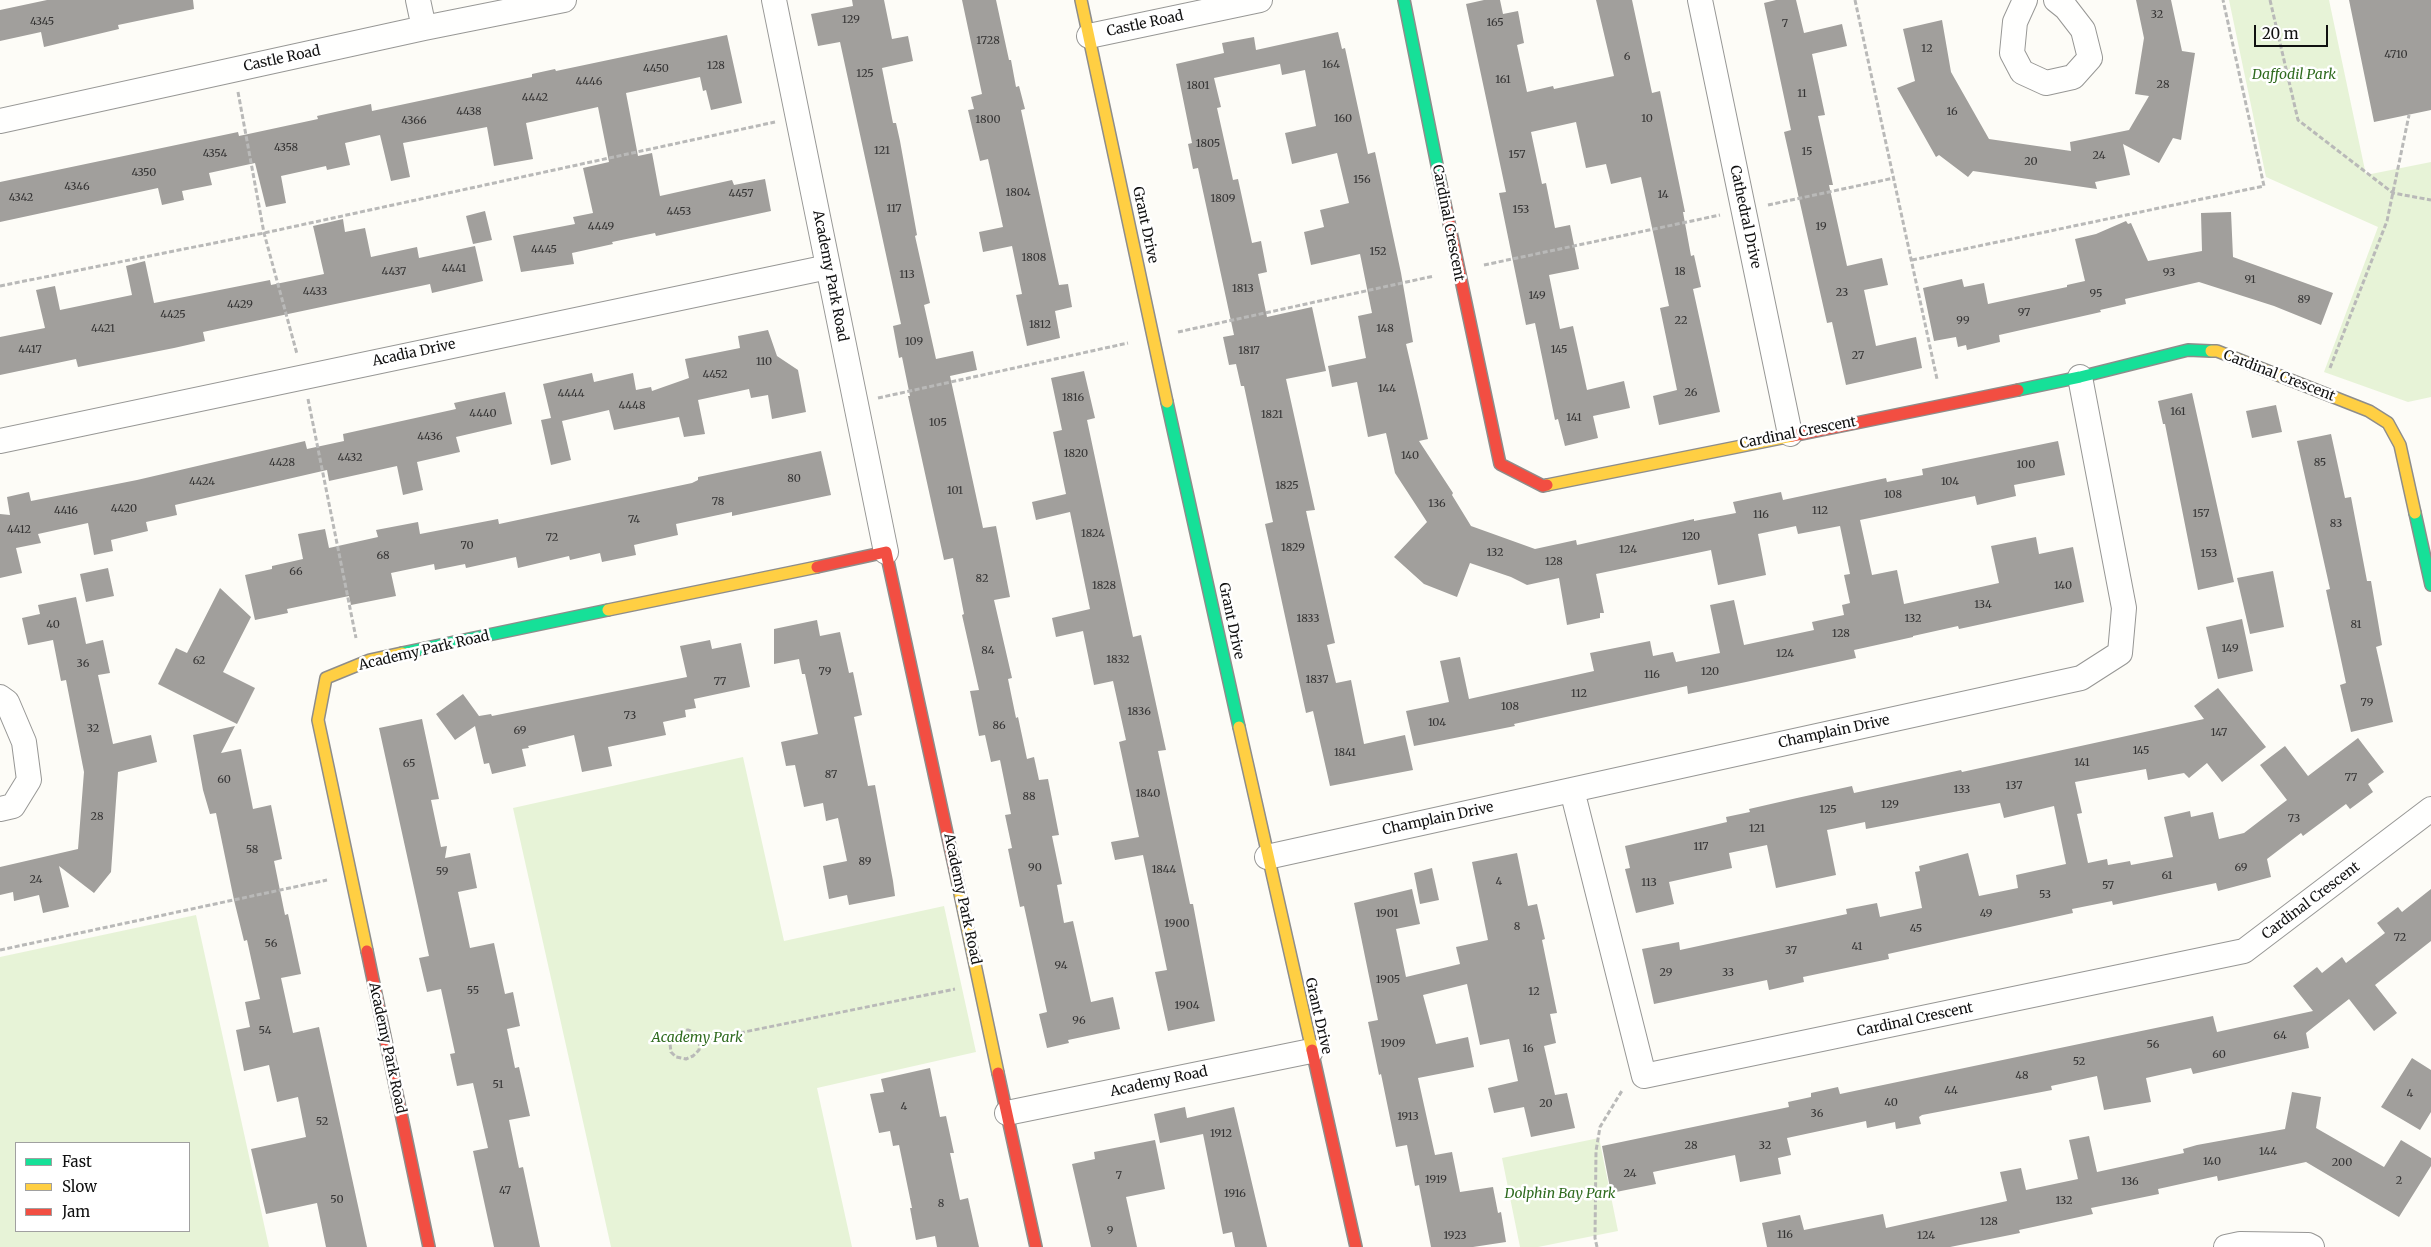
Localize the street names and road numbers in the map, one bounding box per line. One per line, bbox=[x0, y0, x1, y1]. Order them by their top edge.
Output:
street label: Castle Road bbox=[1105, 8, 1185, 40]
street label: Castle Road bbox=[242, 43, 322, 75]
street label: Cardinal Crescent bbox=[1428, 163, 1468, 283]
street label: Cathedral Drive bbox=[1726, 164, 1764, 270]
street label: Grant Drive bbox=[1129, 185, 1161, 265]
street label: Academy Park Road bbox=[809, 209, 851, 343]
street label: Acadia Drive bbox=[371, 336, 457, 370]
street label: Cardinal Crescent bbox=[2221, 347, 2337, 405]
street label: Cardinal Crescent bbox=[1738, 413, 1858, 453]
street label: Grant Drive bbox=[1215, 581, 1247, 661]
street label: Academy Park Road bbox=[357, 628, 491, 674]
street label: Champlain Drive bbox=[1777, 712, 1891, 752]
street label: Champlain Drive bbox=[1381, 799, 1495, 839]
street label: Academy Park Road bbox=[940, 832, 984, 966]
street label: Cardinal Crescent bbox=[2259, 859, 2363, 943]
street label: Grant Drive bbox=[1301, 976, 1335, 1056]
street label: Academy Park Road bbox=[365, 981, 409, 1115]
street label: Cardinal Crescent bbox=[1855, 999, 1975, 1041]
street label: Academy Road bbox=[1109, 1063, 1209, 1101]

